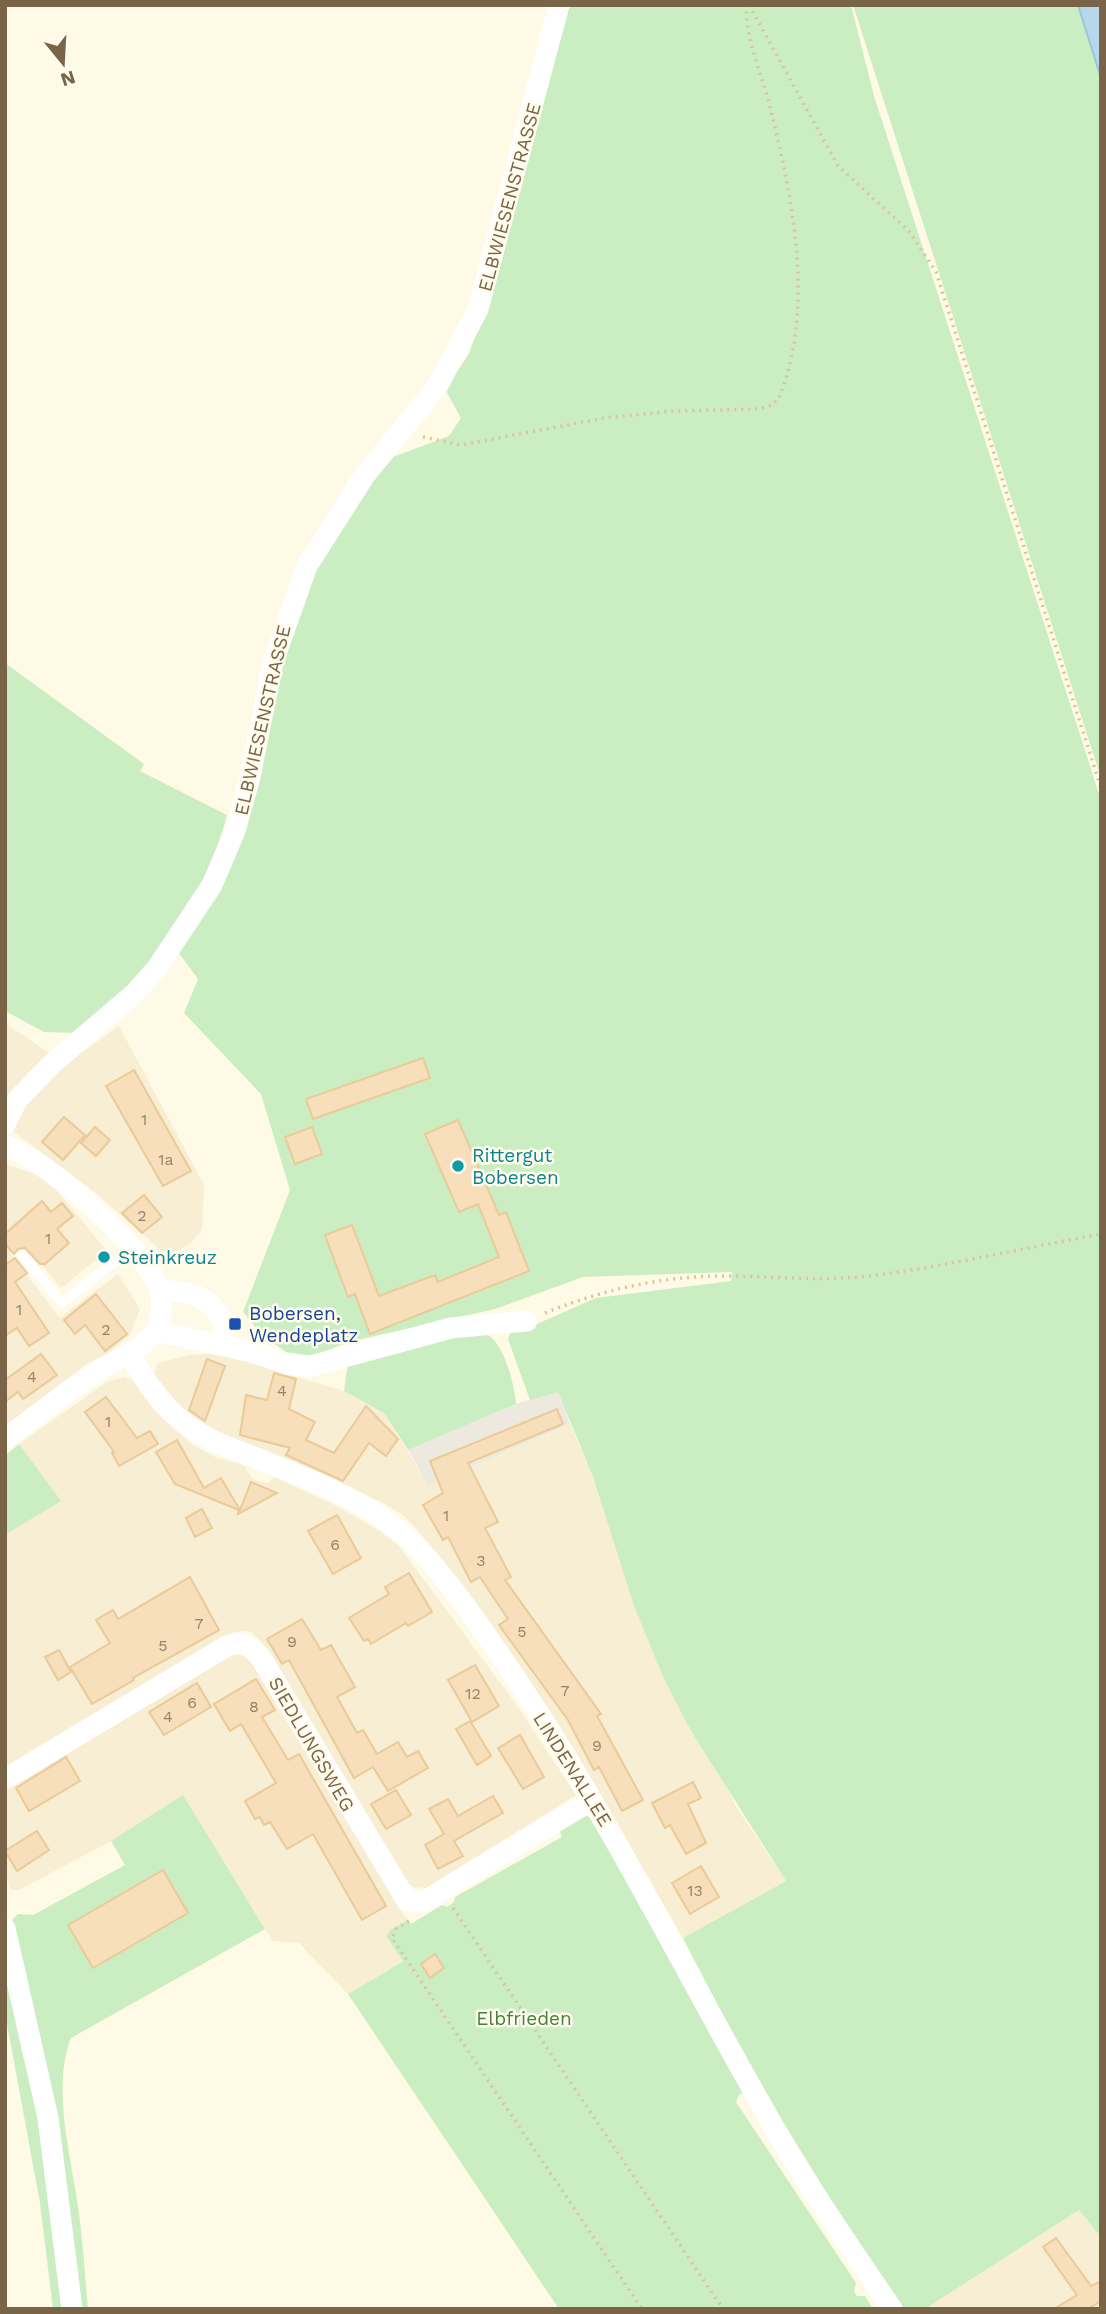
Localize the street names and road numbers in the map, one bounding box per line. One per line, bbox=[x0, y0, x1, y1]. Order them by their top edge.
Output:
street label: ELBWIESENSTRASSE bbox=[473, 100, 546, 294]
street label: ELBWIESENSTRASSE bbox=[229, 623, 296, 818]
street label: SIEDLUNGSWEG bbox=[264, 1673, 359, 1816]
street label: LINDENALLEE bbox=[528, 1708, 617, 1831]

